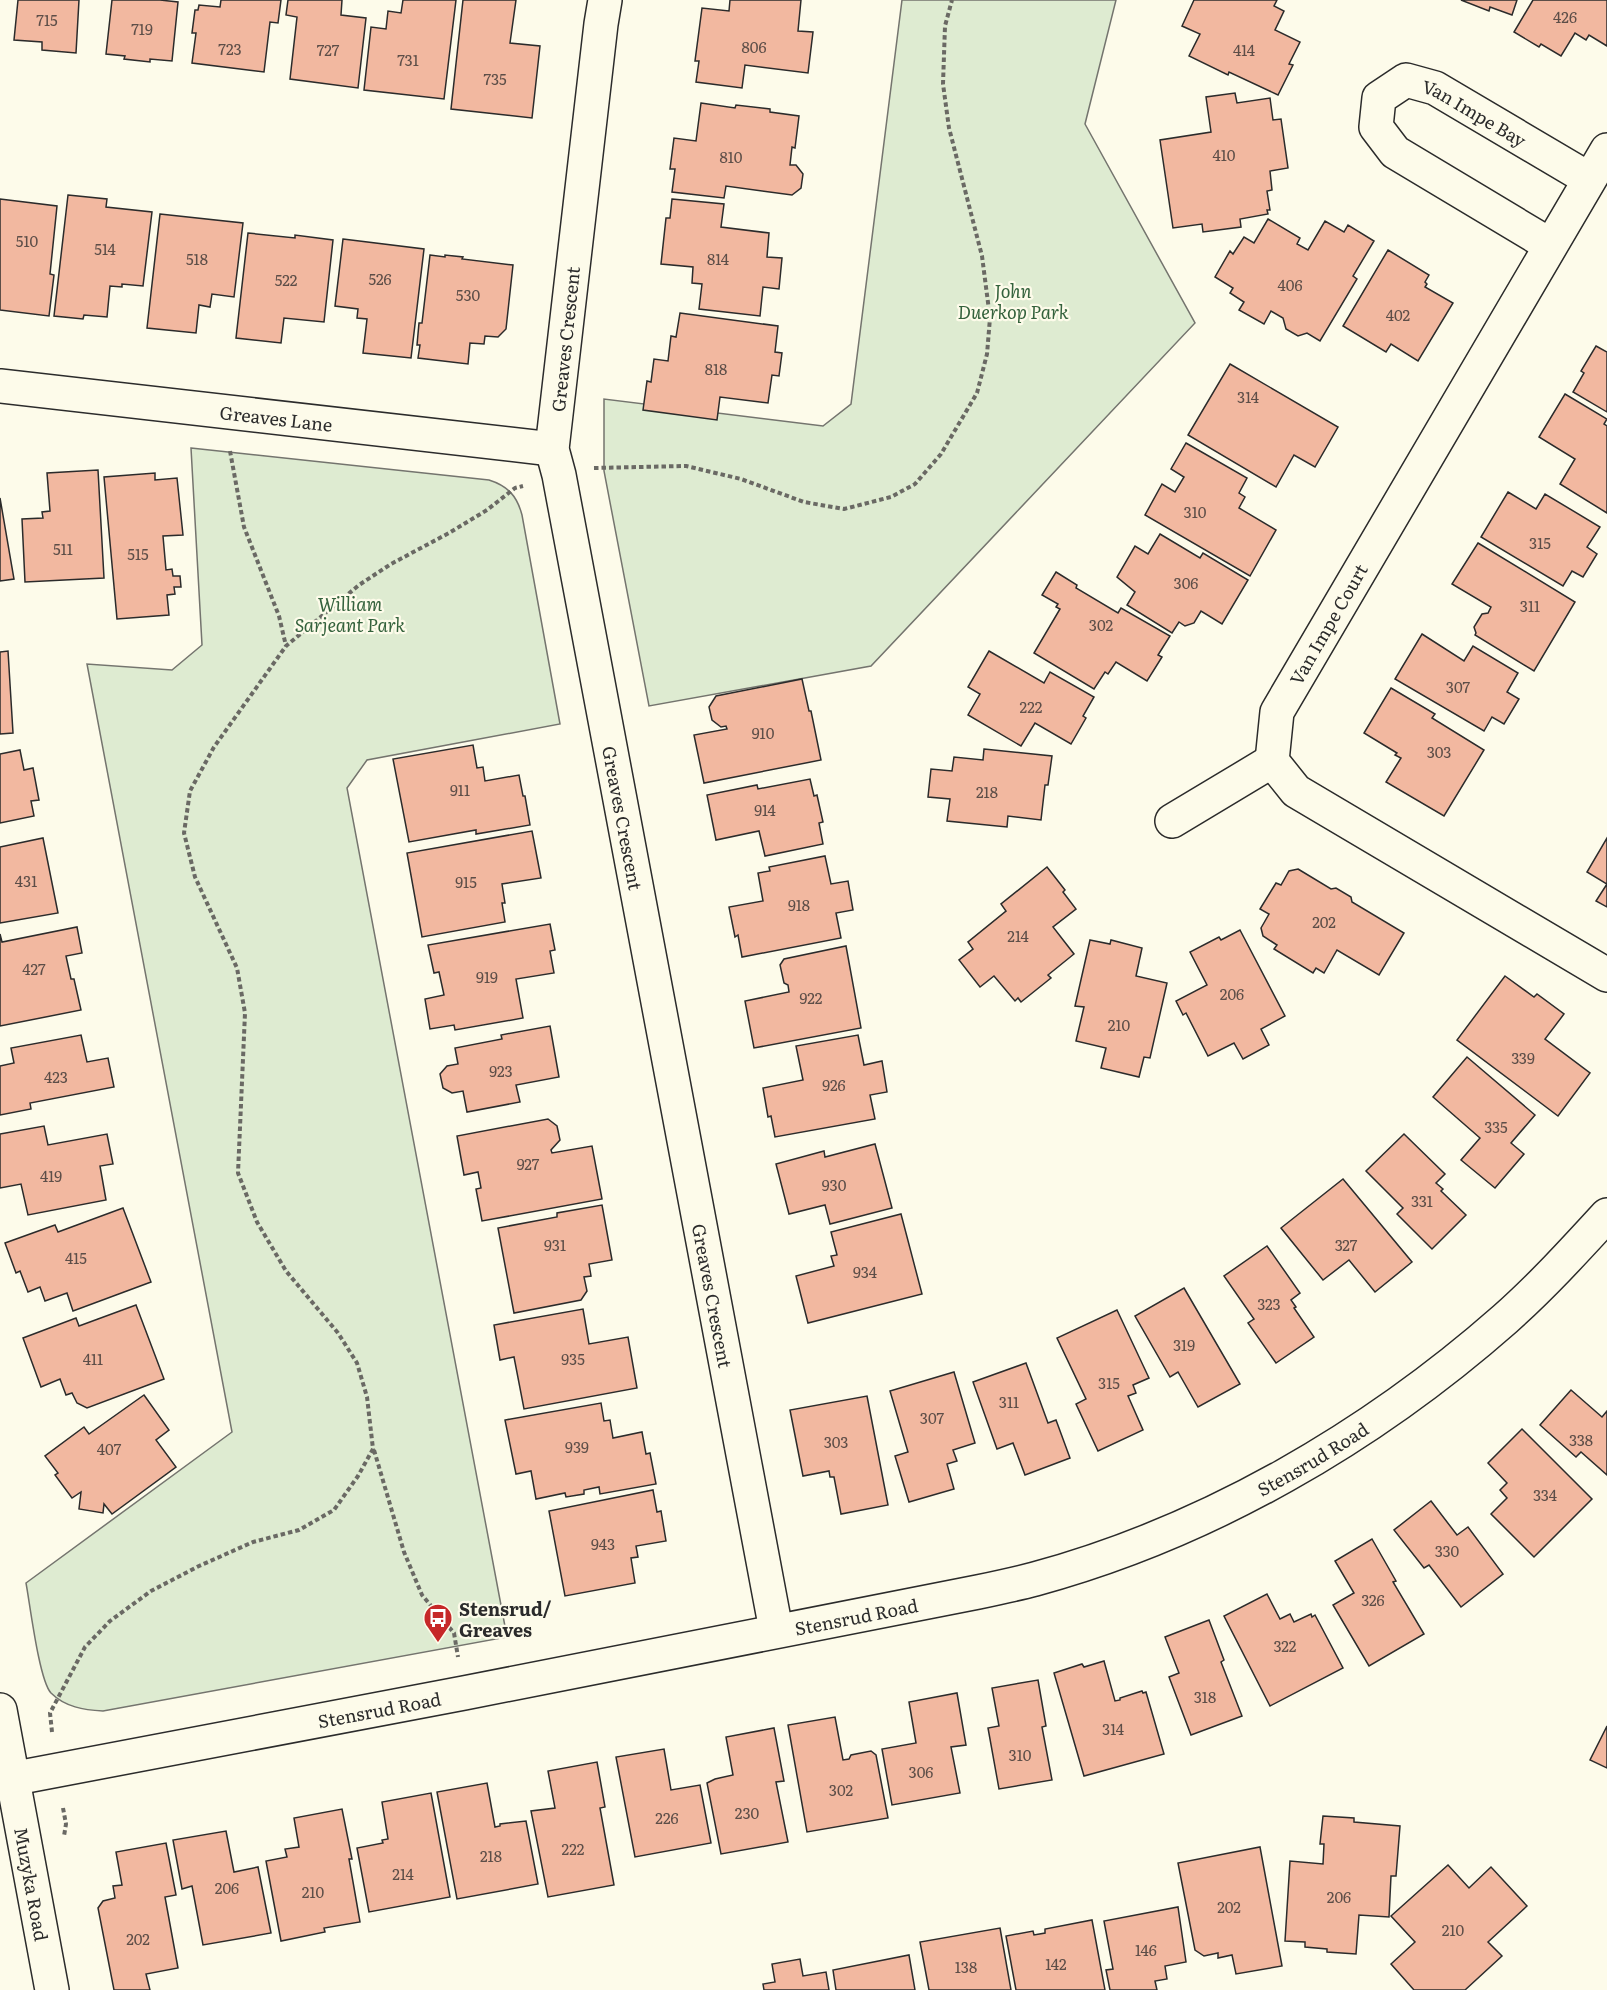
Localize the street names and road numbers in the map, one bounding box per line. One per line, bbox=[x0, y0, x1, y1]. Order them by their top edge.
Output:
street label: Van Impe Bay bbox=[1420, 72, 1532, 153]
street label: Greaves Crescent bbox=[544, 264, 586, 413]
street label: Greaves Lane bbox=[218, 398, 334, 437]
street label: Van Impe Court bbox=[1282, 558, 1374, 690]
street label: Greaves Crescent bbox=[597, 744, 650, 893]
street label: Greaves Crescent bbox=[686, 1221, 740, 1371]
street label: Stensrud Road bbox=[1252, 1415, 1373, 1502]
street label: Stensrud Road bbox=[792, 1591, 920, 1641]
street label: Stensrud Road bbox=[315, 1684, 443, 1734]
street label: Muzyka Road bbox=[9, 1825, 56, 1943]

